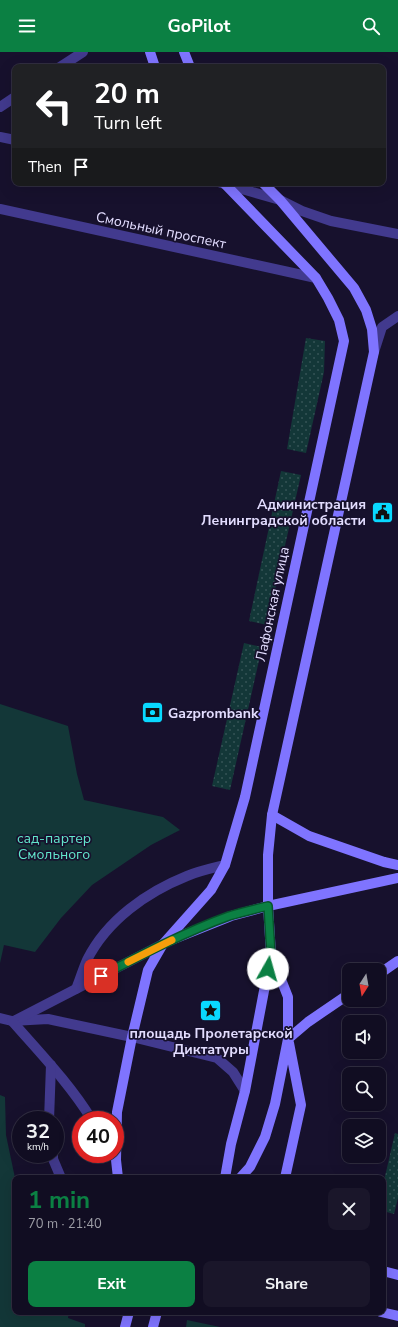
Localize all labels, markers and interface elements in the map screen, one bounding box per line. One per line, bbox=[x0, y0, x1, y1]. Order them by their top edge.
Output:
text: GoPilot bbox=[168, 14, 230, 38]
icon: menu bbox=[16, 15, 38, 37]
icon: search bbox=[360, 15, 382, 37]
text: 20 m bbox=[94, 75, 160, 113]
icon: left bbox=[28, 80, 80, 132]
text: Turn left bbox=[94, 111, 162, 135]
icon: arrive bbox=[70, 156, 92, 178]
text: Then bbox=[28, 157, 62, 177]
street label: Смольный проспект bbox=[94, 207, 228, 254]
place label: Администрация Ленинградской области bbox=[201, 495, 366, 530]
public building icon: Администрация Ленинградской области bbox=[369, 499, 395, 525]
street label: Лафонская улица bbox=[251, 545, 294, 663]
bank icon: Gazprombank bbox=[139, 700, 165, 726]
place label: Gazprombank bbox=[168, 704, 259, 723]
park label: сад-партер Смольного bbox=[17, 829, 91, 864]
position arrow bbox=[247, 948, 289, 990]
pin bbox=[84, 959, 118, 993]
north arrow bbox=[342, 963, 386, 1007]
map controls bbox=[342, 963, 386, 1163]
icon: arrive bbox=[90, 965, 112, 987]
place icon: площадь Пролетарской Диктатуры bbox=[198, 998, 224, 1024]
button: sound bbox=[342, 1015, 386, 1059]
place label: площадь Пролетарской Диктатуры bbox=[129, 1024, 293, 1059]
button: search bbox=[342, 1067, 386, 1111]
speed limit sign: 40 bbox=[72, 1111, 124, 1163]
text: 32 bbox=[26, 1118, 50, 1145]
button: layers bbox=[342, 1119, 386, 1163]
text: km/h bbox=[27, 1140, 49, 1154]
text: 1 min bbox=[28, 1184, 90, 1216]
button: close bbox=[328, 1188, 370, 1230]
text: 70 m · 21:40 bbox=[28, 1215, 102, 1233]
button: Exit bbox=[28, 1261, 195, 1307]
button: Share bbox=[203, 1261, 370, 1307]

